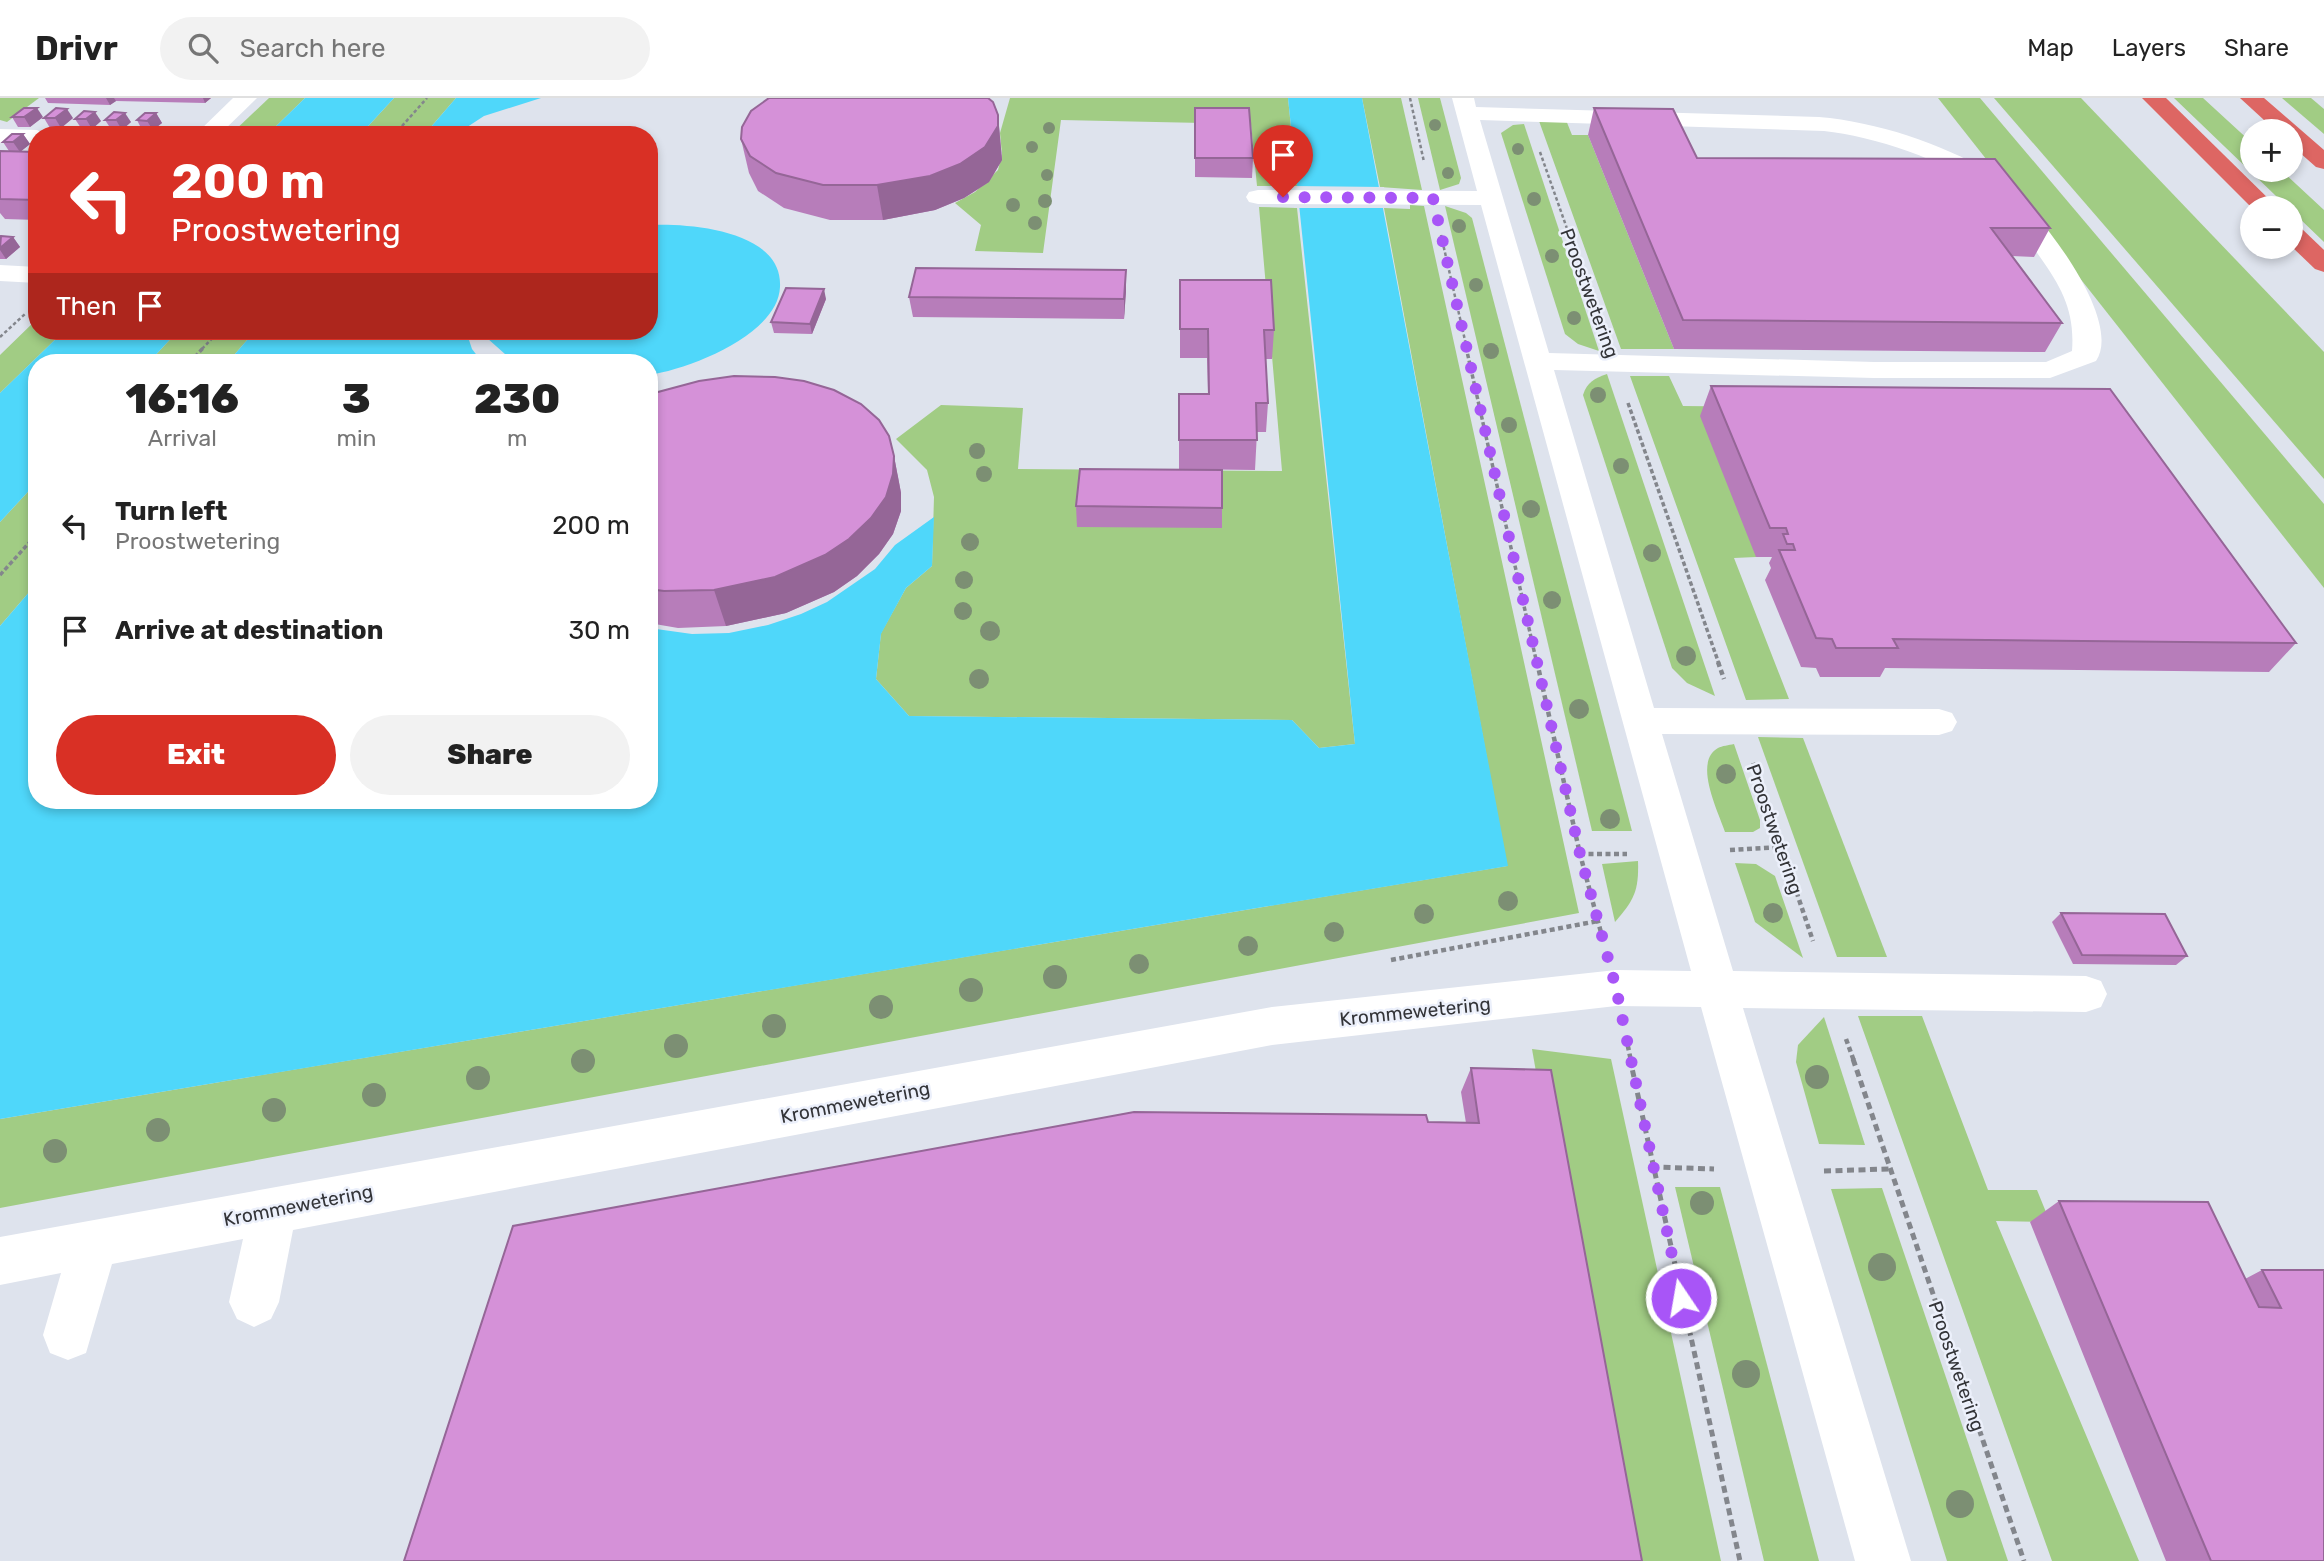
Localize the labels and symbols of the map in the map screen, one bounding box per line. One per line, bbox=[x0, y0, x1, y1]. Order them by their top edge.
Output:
pin bbox=[1253, 125, 1313, 197]
street label: Proostwetering bbox=[1555, 225, 1624, 361]
street label: Proostwetering bbox=[1741, 761, 1808, 897]
street label: Krommewetering bbox=[1338, 992, 1492, 1031]
street label: Krommewetering bbox=[778, 1077, 932, 1128]
street label: Krommewetering bbox=[221, 1180, 375, 1231]
position arrow bbox=[1644, 1261, 1718, 1335]
street label: Proostwetering bbox=[1923, 1298, 1990, 1434]

